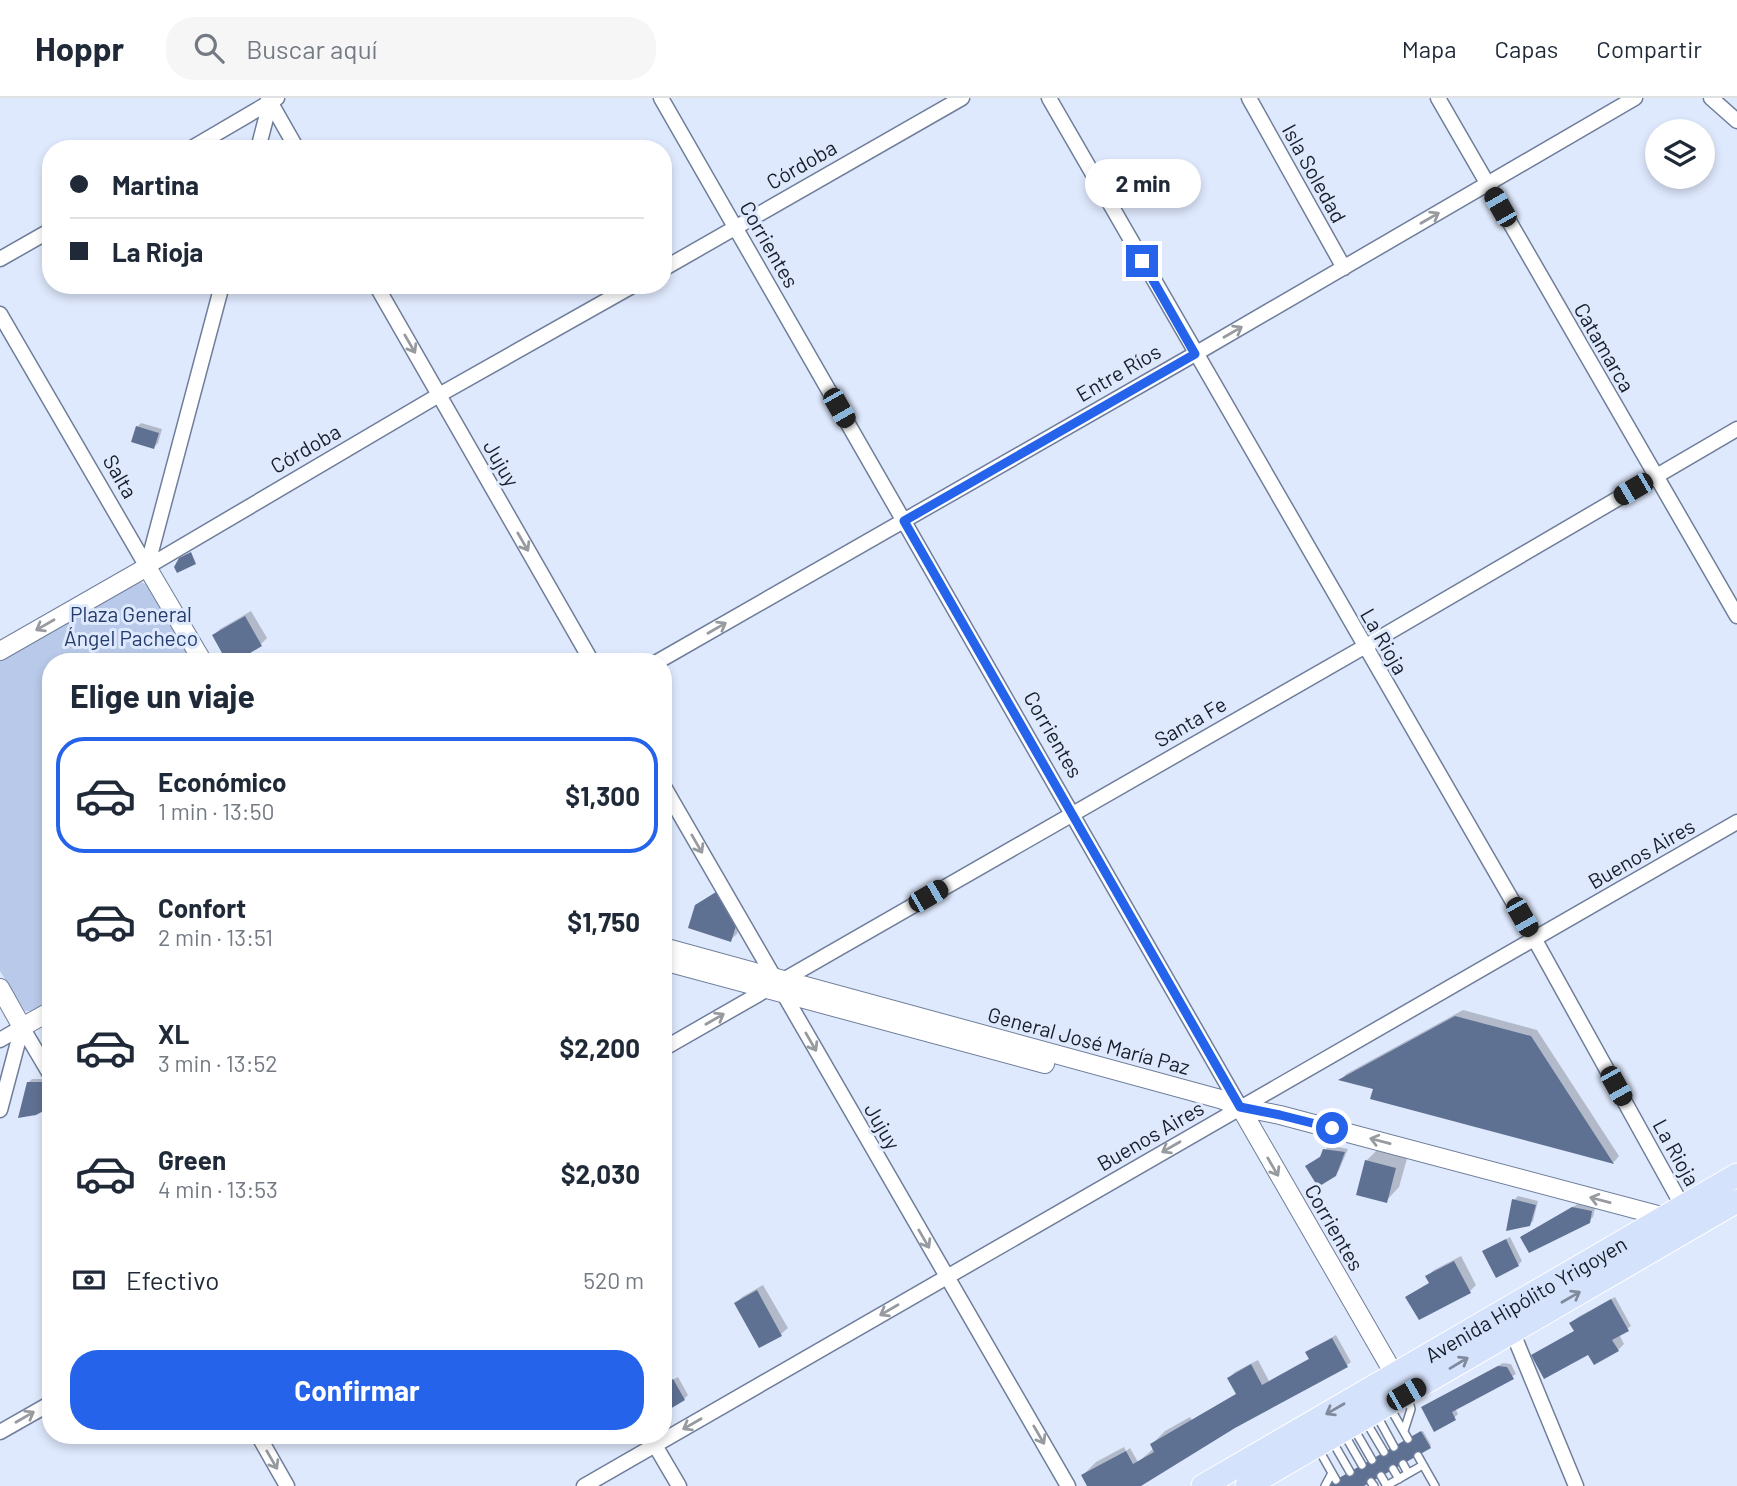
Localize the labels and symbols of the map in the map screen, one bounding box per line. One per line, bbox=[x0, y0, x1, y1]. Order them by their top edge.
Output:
street label: Isla Soledad bbox=[1278, 119, 1352, 227]
street label: Córdoba bbox=[762, 134, 840, 194]
callout: 2 min bbox=[1084, 159, 1200, 208]
car bbox=[1481, 184, 1520, 230]
street label: Corrientes bbox=[735, 196, 805, 292]
one-way arrow bbox=[1419, 211, 1439, 225]
route end bbox=[1126, 245, 1158, 277]
street label: Catamarca bbox=[1569, 298, 1641, 396]
one-way arrow bbox=[1222, 325, 1243, 338]
one-way arrow bbox=[403, 334, 417, 354]
street label: Entre Ríos bbox=[1071, 338, 1165, 406]
car bbox=[820, 385, 859, 431]
street label: Córdoba bbox=[266, 418, 344, 478]
street label: Jujuy bbox=[479, 435, 525, 491]
street label: Salta bbox=[99, 450, 143, 502]
car bbox=[1610, 469, 1657, 509]
one-way arrow bbox=[516, 531, 530, 551]
park label: Plaza General Ángel Pacheco bbox=[64, 601, 198, 650]
street label: La Rioja bbox=[1356, 603, 1414, 679]
one-way arrow bbox=[35, 619, 56, 632]
one-way arrow bbox=[706, 621, 726, 635]
street label: Corrientes bbox=[1019, 686, 1089, 782]
street label: Santa Fe bbox=[1149, 690, 1231, 752]
street label: Buenos Aires bbox=[1583, 812, 1699, 894]
one-way arrow bbox=[690, 834, 704, 854]
car bbox=[905, 876, 952, 916]
car bbox=[1503, 894, 1542, 940]
street label: General José María Paz bbox=[985, 1001, 1193, 1079]
one-way arrow bbox=[704, 1012, 725, 1025]
one-way arrow bbox=[804, 1031, 818, 1051]
car bbox=[1597, 1063, 1636, 1109]
street label: Buenos Aires bbox=[1092, 1094, 1208, 1176]
street label: Jujuy bbox=[860, 1098, 906, 1154]
route start bbox=[1316, 1112, 1348, 1144]
street label: La Rioja bbox=[1649, 1114, 1705, 1190]
one-way arrow bbox=[1369, 1134, 1392, 1147]
one-way arrow bbox=[1161, 1141, 1181, 1155]
one-way arrow bbox=[1266, 1156, 1280, 1176]
street label: Corrientes bbox=[1300, 1179, 1370, 1275]
one-way arrow bbox=[1589, 1193, 1611, 1206]
one-way arrow bbox=[917, 1228, 931, 1248]
street label: Avenida Hipólito Yrigoyen bbox=[1420, 1230, 1631, 1367]
one-way arrow bbox=[1560, 1290, 1580, 1304]
one-way arrow bbox=[879, 1304, 899, 1318]
one-way arrow bbox=[1449, 1356, 1469, 1370]
car bbox=[1383, 1374, 1430, 1414]
one-way arrow bbox=[1326, 1402, 1346, 1416]
one-way arrow bbox=[15, 1410, 35, 1424]
one-way arrow bbox=[682, 1417, 702, 1431]
one-way arrow bbox=[1032, 1425, 1046, 1445]
one-way arrow bbox=[265, 1450, 279, 1470]

